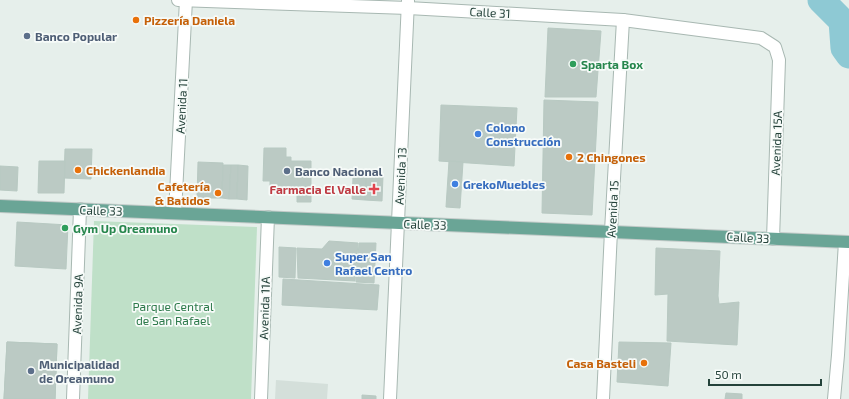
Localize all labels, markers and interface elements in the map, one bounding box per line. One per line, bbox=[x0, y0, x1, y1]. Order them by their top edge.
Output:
street label: Calle 31 bbox=[469, 4, 511, 20]
place label: Pizzería Daniela bbox=[144, 13, 235, 27]
marker: Pizzería Daniela bbox=[131, 15, 141, 25]
place label: Banco Popular bbox=[35, 29, 117, 43]
marker: Banco Popular bbox=[22, 31, 32, 41]
place label: Sparta Box bbox=[581, 57, 643, 71]
marker: Sparta Box bbox=[568, 59, 578, 69]
street label: Avenida 11 bbox=[173, 78, 189, 134]
street label: Avenida 15A bbox=[768, 110, 784, 176]
place label: Colono Construcción bbox=[486, 120, 561, 148]
marker: Colono Construcción bbox=[473, 129, 483, 139]
street label: Avenida 13 bbox=[392, 147, 408, 205]
place label: 2 Chingones bbox=[577, 150, 646, 164]
marker: 2 Chingones bbox=[564, 152, 574, 162]
place label: Chickenlandia bbox=[86, 163, 166, 177]
place label: Banco Nacional bbox=[295, 164, 382, 178]
marker: Chickenlandia bbox=[73, 165, 83, 175]
marker: Banco Nacional bbox=[282, 166, 292, 176]
place label: GrekoMuebles bbox=[463, 177, 545, 191]
place label: Cafetería & Batidos bbox=[155, 179, 210, 207]
marker: GrekoMuebles bbox=[450, 179, 460, 189]
street label: Avenida 15 bbox=[604, 180, 620, 238]
place label: Farmacia El Valle bbox=[270, 182, 366, 196]
marker: Farmacia El Valle bbox=[369, 184, 379, 194]
marker: Cafetería & Batidos bbox=[213, 188, 223, 198]
street label: Calle 33 bbox=[79, 202, 123, 218]
street label: Calle 33 bbox=[403, 216, 447, 232]
place label: Gym Up Oreamuno bbox=[73, 221, 178, 236]
marker: Gym Up Oreamuno bbox=[60, 223, 70, 233]
street label: Calle 33 bbox=[726, 229, 770, 245]
place label: Super San Rafael Centro bbox=[335, 249, 412, 277]
marker: Super San Rafael Centro bbox=[322, 258, 332, 268]
street label: Avenida 9A bbox=[69, 273, 85, 334]
street label: Avenida 11A bbox=[256, 276, 272, 340]
park label: Parque Central de San Rafael bbox=[133, 299, 214, 327]
place label: Casa Basteli bbox=[566, 356, 636, 370]
place label: Municipalidad de Oreamuno bbox=[39, 357, 120, 385]
marker: Casa Basteli bbox=[639, 358, 649, 368]
scale bar bbox=[709, 361, 821, 387]
marker: Municipalidad de Oreamuno bbox=[26, 366, 36, 376]
text: 50 m bbox=[715, 367, 742, 381]

